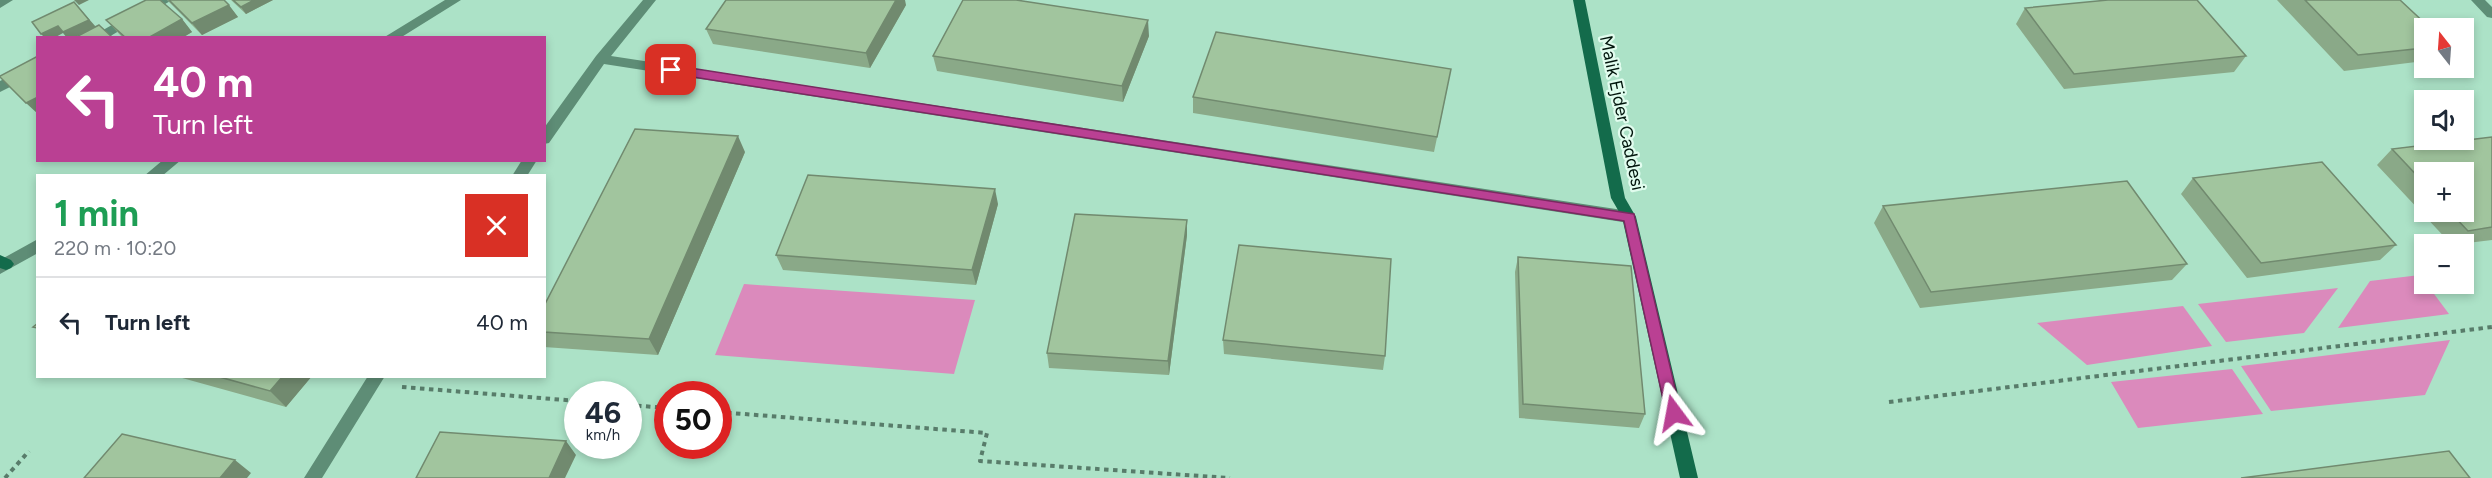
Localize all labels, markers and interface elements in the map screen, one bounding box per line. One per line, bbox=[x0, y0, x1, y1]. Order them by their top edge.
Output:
north arrow bbox=[2414, 18, 2474, 78]
map controls bbox=[2414, 18, 2474, 294]
street label: Malik Ejder Caddesi bbox=[1595, 34, 1649, 192]
pin bbox=[645, 44, 696, 95]
icon: arrive bbox=[654, 53, 687, 86]
text: 40 m bbox=[153, 57, 253, 108]
icon: left bbox=[54, 60, 132, 138]
button: sound bbox=[2414, 90, 2474, 150]
text: Turn left bbox=[153, 108, 253, 141]
button: + bbox=[2414, 162, 2474, 222]
text: 1 min bbox=[54, 192, 139, 235]
button: close bbox=[465, 194, 528, 257]
button: − bbox=[2414, 234, 2474, 294]
text: 220 m · 10:20 bbox=[54, 236, 176, 260]
icon: left bbox=[54, 306, 87, 339]
text: Turn left bbox=[105, 309, 191, 336]
text: 40 m bbox=[476, 309, 528, 336]
speed limit sign: 50 bbox=[654, 381, 732, 459]
position arrow bbox=[1642, 381, 1706, 445]
text: 46 bbox=[585, 394, 621, 431]
text: km/h bbox=[586, 426, 620, 444]

